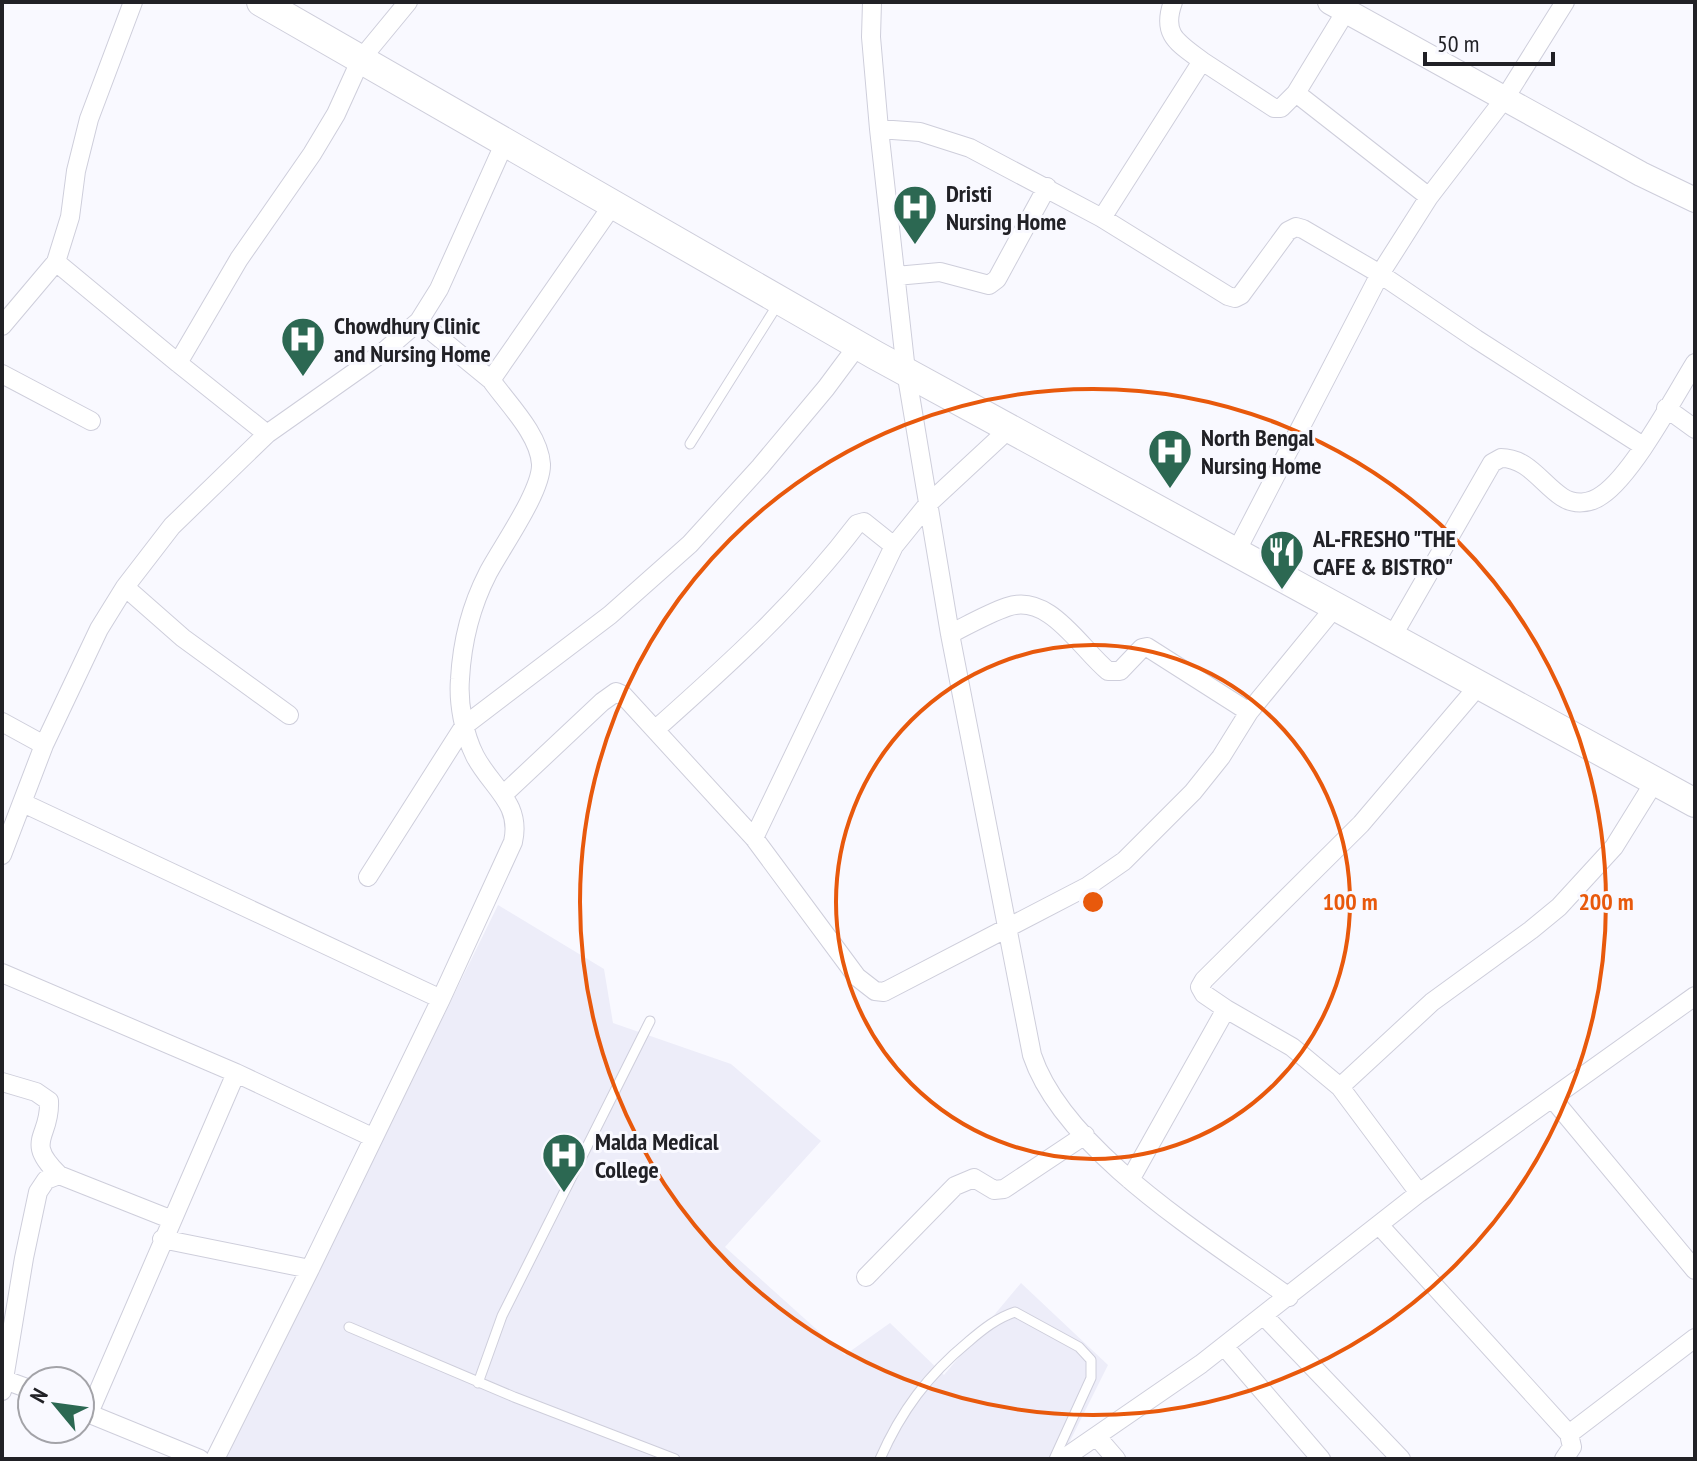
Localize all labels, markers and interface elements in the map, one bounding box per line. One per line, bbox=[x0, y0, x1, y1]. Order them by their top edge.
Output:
scale bar bbox=[1425, 16, 1553, 66]
text: 50 m bbox=[1437, 28, 1479, 59]
place label: Dristi Nursing Home bbox=[946, 178, 1066, 237]
hospital icon: Dristi Nursing Home bbox=[891, 183, 939, 246]
place label: Chowdhury Clinic and Nursing Home bbox=[334, 310, 491, 369]
hospital icon: Chowdhury Clinic and Nursing Home bbox=[279, 315, 327, 378]
place label: North Bengal Nursing Home bbox=[1201, 422, 1321, 481]
hospital icon: North Bengal Nursing Home bbox=[1146, 427, 1194, 490]
place label: AL-FRESHO "THE CAFE & BISTRO" bbox=[1312, 523, 1456, 582]
restaurant icon: AL-FRESHO "THE CAFE & BISTRO" bbox=[1258, 528, 1306, 591]
text: 100 m bbox=[1322, 886, 1378, 917]
text: 200 m bbox=[1578, 886, 1634, 917]
centre of rings bbox=[1079, 888, 1107, 916]
place label: Malda Medical College bbox=[595, 1126, 719, 1185]
hospital icon: Malda Medical College bbox=[540, 1131, 588, 1194]
north arrow bbox=[16, 1365, 96, 1445]
text: N bbox=[23, 1383, 54, 1407]

